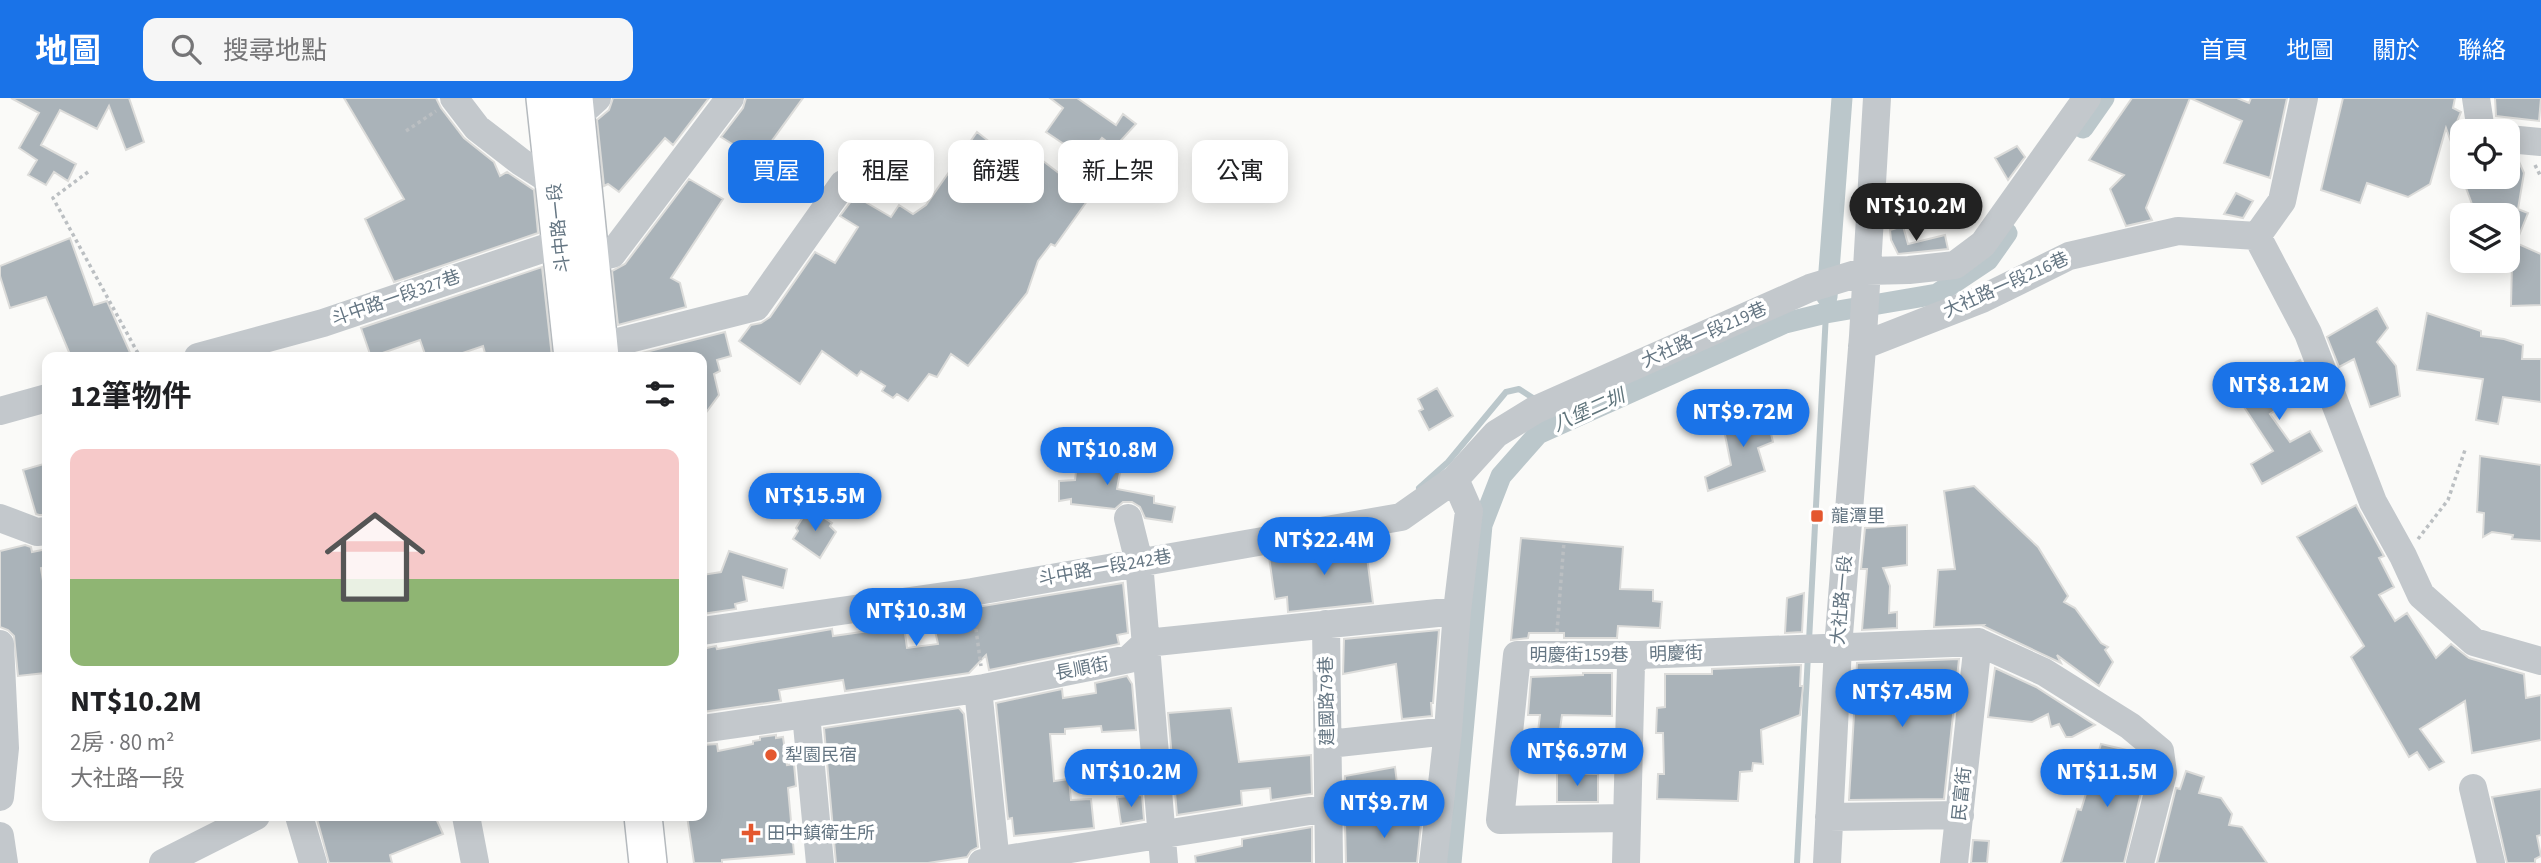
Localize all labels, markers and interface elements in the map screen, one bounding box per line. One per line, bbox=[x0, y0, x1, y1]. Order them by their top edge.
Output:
search box bbox=[143, 18, 633, 81]
text: 地圖 bbox=[35, 28, 101, 75]
icon: search bbox=[167, 30, 205, 68]
text: 搜尋地點 bbox=[223, 32, 327, 69]
text: 首頁 bbox=[2200, 33, 2248, 68]
text: 地圖 bbox=[2286, 33, 2334, 68]
text: 關於 bbox=[2372, 33, 2420, 68]
text: 聯絡 bbox=[2458, 33, 2506, 68]
map controls bbox=[2450, 119, 2520, 273]
button: locate bbox=[2450, 119, 2520, 189]
chip: 買屋 bbox=[728, 140, 824, 203]
chip: 租屋 bbox=[838, 140, 934, 203]
chip: 篩選 bbox=[948, 140, 1044, 203]
chip: 新上架 bbox=[1058, 140, 1178, 203]
chip: 公寓 bbox=[1192, 140, 1288, 203]
street label: 斗中路一段 bbox=[542, 182, 576, 274]
pin: NT$10.2M bbox=[1844, 184, 1988, 243]
text: NT$10.2M bbox=[1865, 189, 1967, 222]
button: layers bbox=[2450, 203, 2520, 273]
street label: 大社路一段216巷 bbox=[1939, 246, 2073, 324]
street label: 斗中路一段327巷 bbox=[328, 264, 464, 332]
street label: 大社路一段219巷 bbox=[1637, 296, 1771, 374]
pin: NT$8.12M bbox=[2207, 362, 2351, 422]
text: NT$8.12M bbox=[2228, 368, 2330, 401]
text: 12筆物件 bbox=[70, 375, 192, 418]
icon: filters bbox=[641, 375, 679, 413]
water label: 八堡二圳 bbox=[1549, 382, 1632, 439]
pin: NT$9.72M bbox=[1671, 390, 1815, 449]
text: NT$9.72M bbox=[1692, 395, 1794, 428]
pin: NT$10.8M bbox=[1035, 428, 1179, 487]
text: NT$10.8M bbox=[1056, 433, 1158, 466]
pin: NT$15.5M bbox=[743, 474, 887, 533]
text: NT$15.5M bbox=[764, 479, 866, 512]
icon: home bbox=[312, 494, 438, 620]
place label: 龍潭里 bbox=[1831, 504, 1885, 529]
marker: 龍潭里 bbox=[1809, 508, 1825, 524]
pin: NT$22.4M bbox=[1252, 518, 1396, 577]
text: NT$22.4M bbox=[1273, 523, 1375, 556]
street label: 斗中路一段242巷 bbox=[1036, 544, 1174, 592]
street label: 大社路一段 bbox=[1826, 554, 1858, 646]
pin: NT$10.3M bbox=[844, 588, 988, 648]
text: NT$10.3M bbox=[865, 594, 967, 627]
street label: 明慶街 bbox=[1649, 641, 1703, 667]
street label: 明慶街159巷 bbox=[1530, 643, 1628, 668]
street label: 長順街 bbox=[1053, 652, 1111, 686]
street label: 建國路79巷 bbox=[1314, 656, 1340, 746]
pin: NT$7.45M bbox=[1830, 670, 1974, 729]
text: NT$7.45M bbox=[1851, 675, 1953, 708]
text: NT$10.2M bbox=[70, 680, 202, 723]
text: 2房 · 80 m² bbox=[70, 726, 174, 759]
pin: NT$6.97M bbox=[1505, 728, 1649, 788]
text: NT$6.97M bbox=[1526, 734, 1628, 767]
place label: 犁園民宿 bbox=[785, 743, 857, 768]
marker: 犁園民宿 bbox=[763, 747, 779, 763]
pin: NT$10.2M bbox=[1059, 750, 1203, 809]
pin: NT$11.5M bbox=[2035, 750, 2179, 809]
text: NT$10.2M bbox=[1080, 755, 1182, 788]
text: NT$11.5M bbox=[2056, 755, 2158, 788]
text: 大社路一段 bbox=[70, 762, 185, 795]
street label: 民富街 bbox=[1947, 766, 1977, 822]
pin: NT$9.7M bbox=[1319, 780, 1449, 840]
text: NT$9.7M bbox=[1340, 786, 1428, 819]
place label: 田中鎮衛生所 bbox=[767, 821, 875, 846]
marker: 田中鎮衛生所 bbox=[741, 823, 761, 843]

